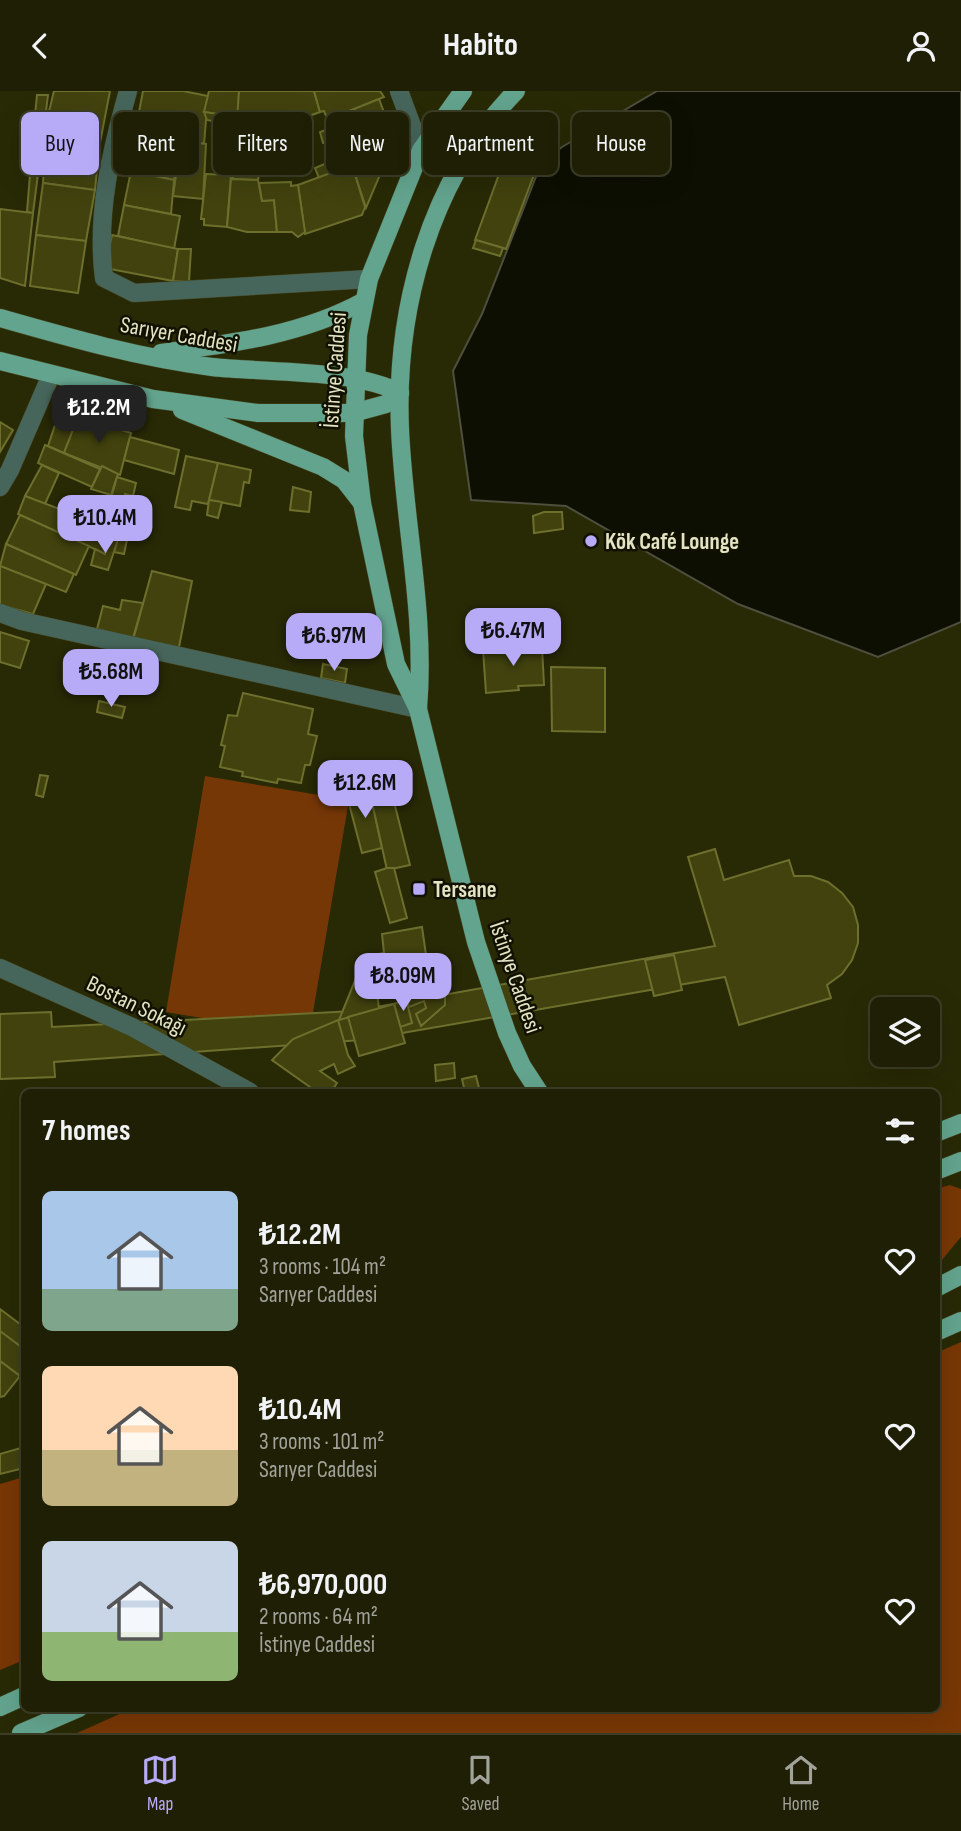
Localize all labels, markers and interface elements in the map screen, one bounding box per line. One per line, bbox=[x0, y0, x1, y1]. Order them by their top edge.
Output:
text: Habito bbox=[443, 26, 518, 65]
icon: back bbox=[21, 27, 59, 65]
icon: person bbox=[902, 27, 940, 65]
chip: Buy bbox=[21, 112, 99, 175]
chip: Rent bbox=[113, 112, 199, 175]
chip: Filters bbox=[213, 112, 312, 175]
chip: New bbox=[326, 112, 409, 175]
chip: Apartment bbox=[423, 112, 558, 175]
chip: House bbox=[572, 112, 670, 175]
street label: Sarıyer Caddesi bbox=[118, 311, 240, 359]
street label: İstinye Caddesi bbox=[317, 311, 353, 429]
pin: ₺12.2M bbox=[42, 385, 156, 445]
text: ₺12.2M bbox=[68, 394, 130, 422]
pin: ₺10.4M bbox=[48, 496, 162, 555]
text: ₺10.4M bbox=[73, 504, 137, 532]
place label: Kök Café Lounge bbox=[605, 528, 739, 556]
marker: Kök Café Lounge bbox=[583, 533, 599, 549]
pin: ₺6.47M bbox=[456, 609, 570, 668]
pin: ₺6.97M bbox=[277, 613, 391, 673]
text: ₺6.47M bbox=[481, 617, 545, 645]
text: ₺6.97M bbox=[302, 622, 366, 650]
pin: ₺5.68M bbox=[54, 649, 168, 709]
text: ₺5.68M bbox=[79, 658, 143, 686]
pin: ₺12.6M bbox=[308, 761, 422, 820]
text: ₺12.6M bbox=[334, 769, 396, 797]
place label: Tersane bbox=[433, 876, 497, 904]
marker: Tersane bbox=[411, 881, 427, 897]
street label: İstinye Caddesi bbox=[483, 918, 547, 1037]
pin: ₺8.09M bbox=[346, 953, 460, 1013]
text: ₺8.09M bbox=[370, 962, 436, 990]
street label: Bostan Sokağı bbox=[82, 970, 191, 1042]
map controls bbox=[870, 997, 940, 1067]
button: layers bbox=[870, 997, 940, 1067]
icon: filters bbox=[881, 1112, 919, 1150]
text: 7 homes bbox=[42, 1113, 130, 1149]
text: ₺12.2M bbox=[259, 1217, 341, 1253]
icon: home bbox=[98, 1219, 182, 1303]
icon: heart bbox=[881, 1242, 919, 1280]
text: 3 rooms · 104 m² bbox=[259, 1253, 386, 1281]
text: Sarıyer Caddesi bbox=[259, 1281, 377, 1309]
text: ₺10.4M bbox=[259, 1392, 341, 1428]
icon: home bbox=[98, 1394, 182, 1478]
icon: heart bbox=[881, 1417, 919, 1455]
text: 3 rooms · 101 m² bbox=[259, 1428, 384, 1456]
text: Sarıyer Caddesi bbox=[259, 1456, 377, 1484]
text: ₺6,970,000 bbox=[259, 1567, 387, 1603]
icon: home bbox=[98, 1569, 182, 1653]
icon: heart bbox=[881, 1592, 919, 1630]
text: 2 rooms · 64 m² bbox=[259, 1603, 378, 1631]
text: İstinye Caddesi bbox=[259, 1631, 375, 1659]
tab: Map bbox=[141, 1751, 179, 1816]
tab: Saved bbox=[461, 1751, 500, 1816]
tab: Home bbox=[782, 1751, 820, 1816]

